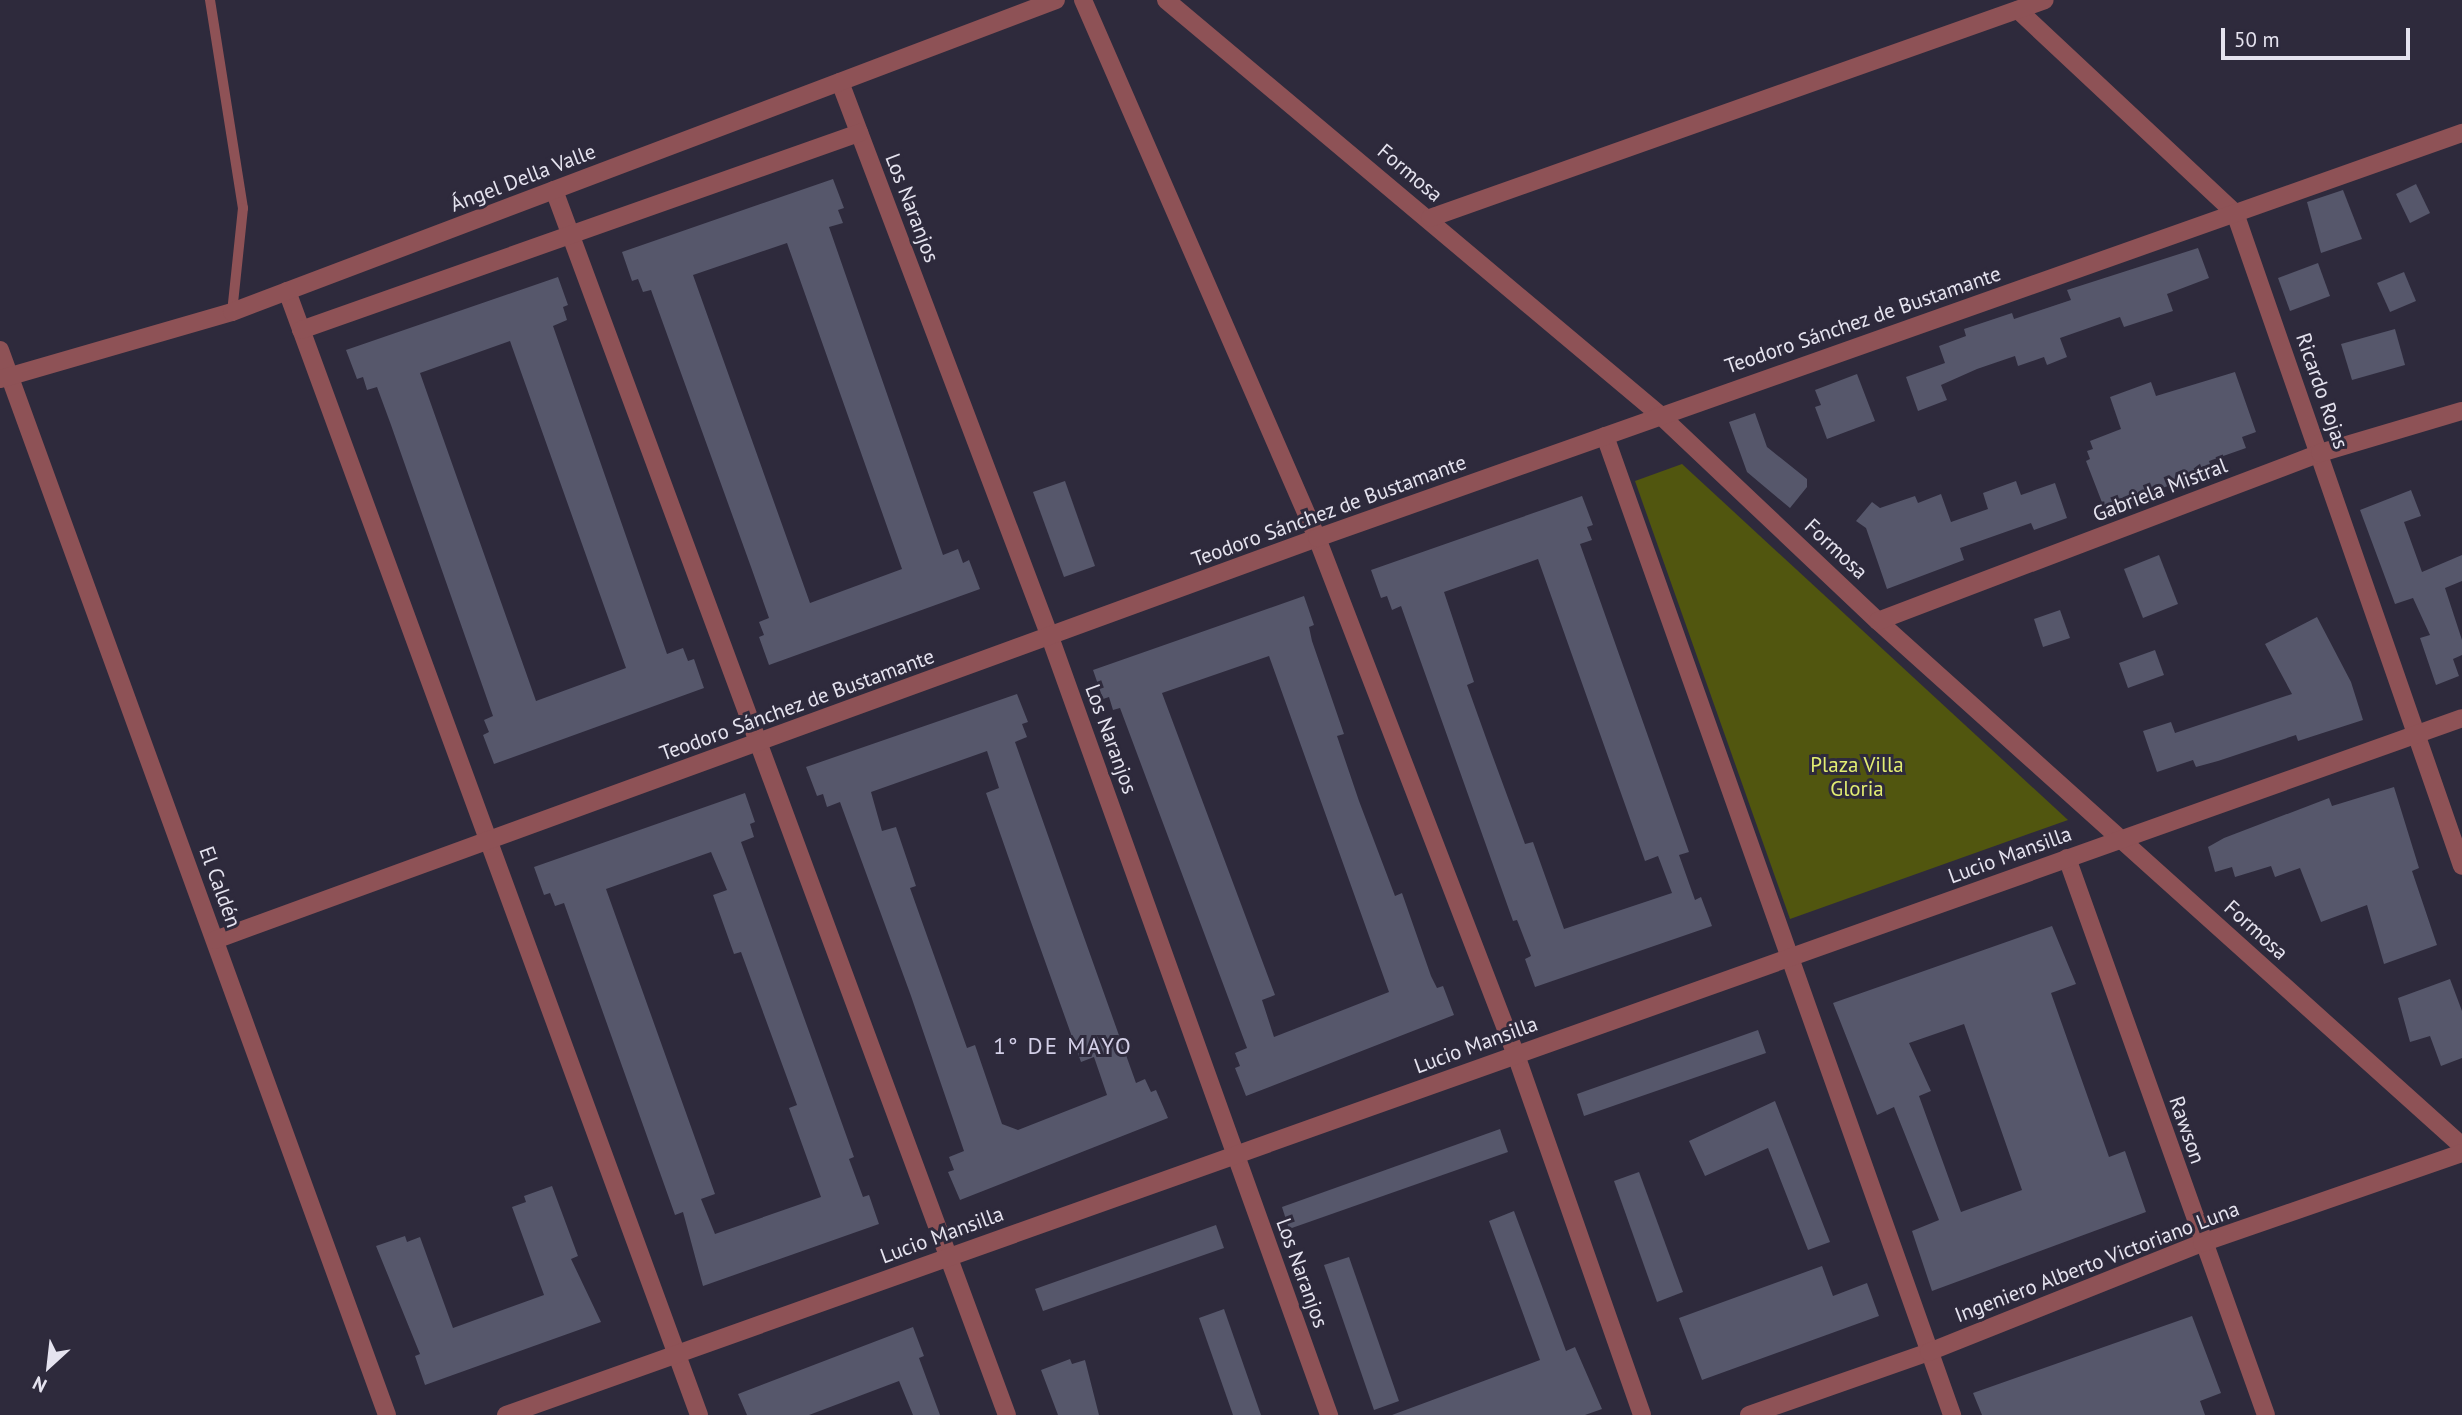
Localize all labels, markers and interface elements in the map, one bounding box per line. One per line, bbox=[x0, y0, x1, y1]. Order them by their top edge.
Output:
scale bar bbox=[2224, 14, 2413, 58]
text: 50 m bbox=[2234, 26, 2280, 53]
street label: Ángel Della Valle bbox=[446, 139, 600, 217]
street label: Formosa bbox=[1372, 139, 1448, 207]
street label: Los Naranjos bbox=[880, 150, 944, 266]
street label: Teodoro Sánchez de Bustamante bbox=[1721, 261, 2005, 379]
street label: Ricardo Rojas bbox=[2290, 330, 2354, 452]
street label: Teodoro Sánchez de Bustamante bbox=[1188, 449, 1470, 573]
street label: Gabriela Mistral bbox=[2089, 453, 2231, 527]
street label: Formosa bbox=[1799, 514, 1873, 584]
street label: Teodoro Sánchez de Bustamante bbox=[656, 643, 938, 767]
street label: Los Naranjos bbox=[1080, 681, 1142, 797]
park label: Plaza Villa Gloria bbox=[1810, 752, 1904, 802]
street label: Lucio Mansilla bbox=[1945, 821, 2075, 889]
street label: El Caldén bbox=[194, 843, 246, 931]
street label: Formosa bbox=[2219, 895, 2293, 965]
street label: Lucio Mansilla bbox=[1411, 1011, 1541, 1079]
district label: 1° DE MAYO bbox=[994, 1032, 1132, 1060]
street label: Rawson bbox=[2164, 1093, 2210, 1167]
street label: Ingeniero Alberto Victoriano Luna bbox=[1951, 1196, 2243, 1328]
street label: Lucio Mansilla bbox=[877, 1201, 1007, 1269]
street label: Los Naranjos bbox=[1271, 1215, 1333, 1331]
north arrow bbox=[14, 1331, 84, 1401]
text: N bbox=[28, 1371, 50, 1398]

